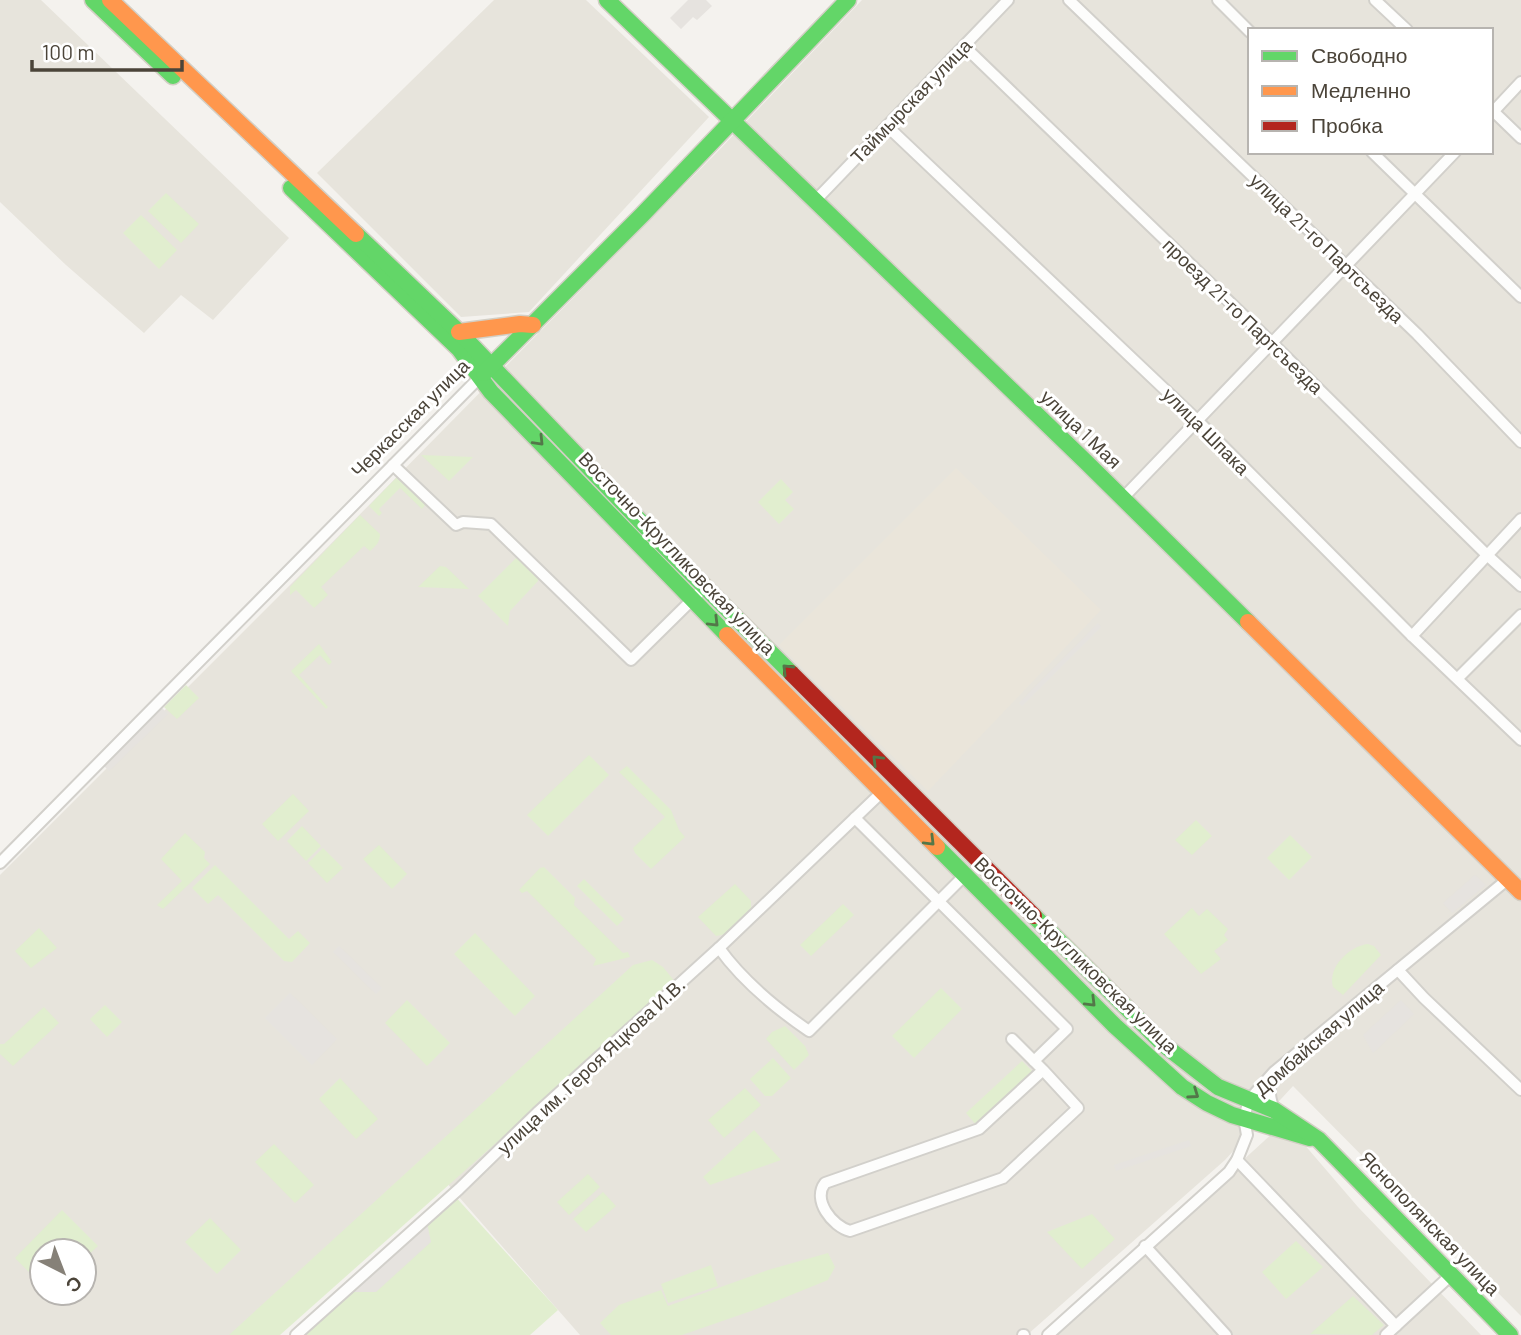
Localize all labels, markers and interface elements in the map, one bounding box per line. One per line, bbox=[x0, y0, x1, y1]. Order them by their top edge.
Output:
scale bar bbox=[32, 28, 182, 72]
legend bbox=[1248, 28, 1493, 154]
street label: Таймырская улица bbox=[845, 33, 976, 168]
text: 100 m bbox=[42, 39, 95, 64]
text: Свободно bbox=[1311, 42, 1408, 67]
text: Медленно bbox=[1311, 77, 1411, 102]
text: Пробка bbox=[1311, 112, 1383, 137]
street label: улица 21-го Партсъезда bbox=[1246, 168, 1409, 328]
street label: проезд 21-го Партсъезда bbox=[1158, 233, 1329, 399]
street label: Черкасская улица bbox=[346, 353, 474, 482]
street label: улица Шпака bbox=[1158, 382, 1255, 479]
street label: улица 1 Мая bbox=[1036, 384, 1127, 473]
one-way arrow bbox=[530, 433, 543, 446]
street label: Восточно-Кругликовская улица bbox=[574, 446, 781, 659]
one-way arrow bbox=[706, 613, 719, 626]
one-way arrow bbox=[783, 665, 796, 678]
one-way arrow bbox=[873, 755, 886, 768]
one-way arrow bbox=[922, 833, 934, 845]
street label: Восточно-Кругликовская улица bbox=[970, 852, 1183, 1058]
street label: улица им. Героя Яцкова И.В. bbox=[492, 973, 689, 1159]
street label: Домбайская улица bbox=[1250, 975, 1388, 1100]
one-way arrow bbox=[1083, 993, 1096, 1006]
one-way arrow bbox=[1186, 1086, 1199, 1098]
street label: Яснополянская улица bbox=[1355, 1146, 1506, 1300]
north arrow bbox=[28, 1237, 98, 1307]
text: С bbox=[62, 1272, 88, 1298]

